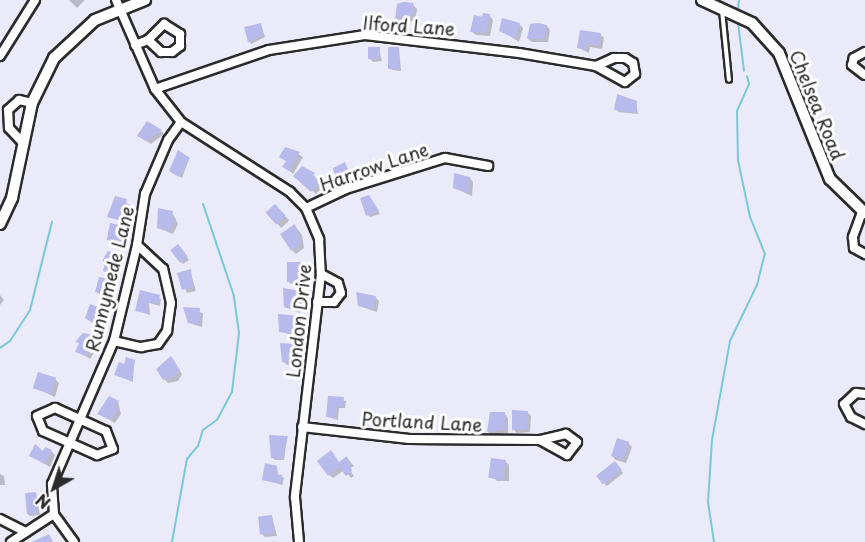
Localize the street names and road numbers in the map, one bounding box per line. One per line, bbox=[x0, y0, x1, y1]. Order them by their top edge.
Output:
street label: Ilford Lane bbox=[362, 12, 456, 40]
street label: Chelsea Road bbox=[785, 47, 849, 163]
street label: Harrow Lane bbox=[317, 138, 431, 196]
street label: Runnymede Lane bbox=[81, 204, 139, 354]
street label: London Drive bbox=[282, 263, 316, 379]
street label: Portland Lane bbox=[361, 408, 483, 436]

